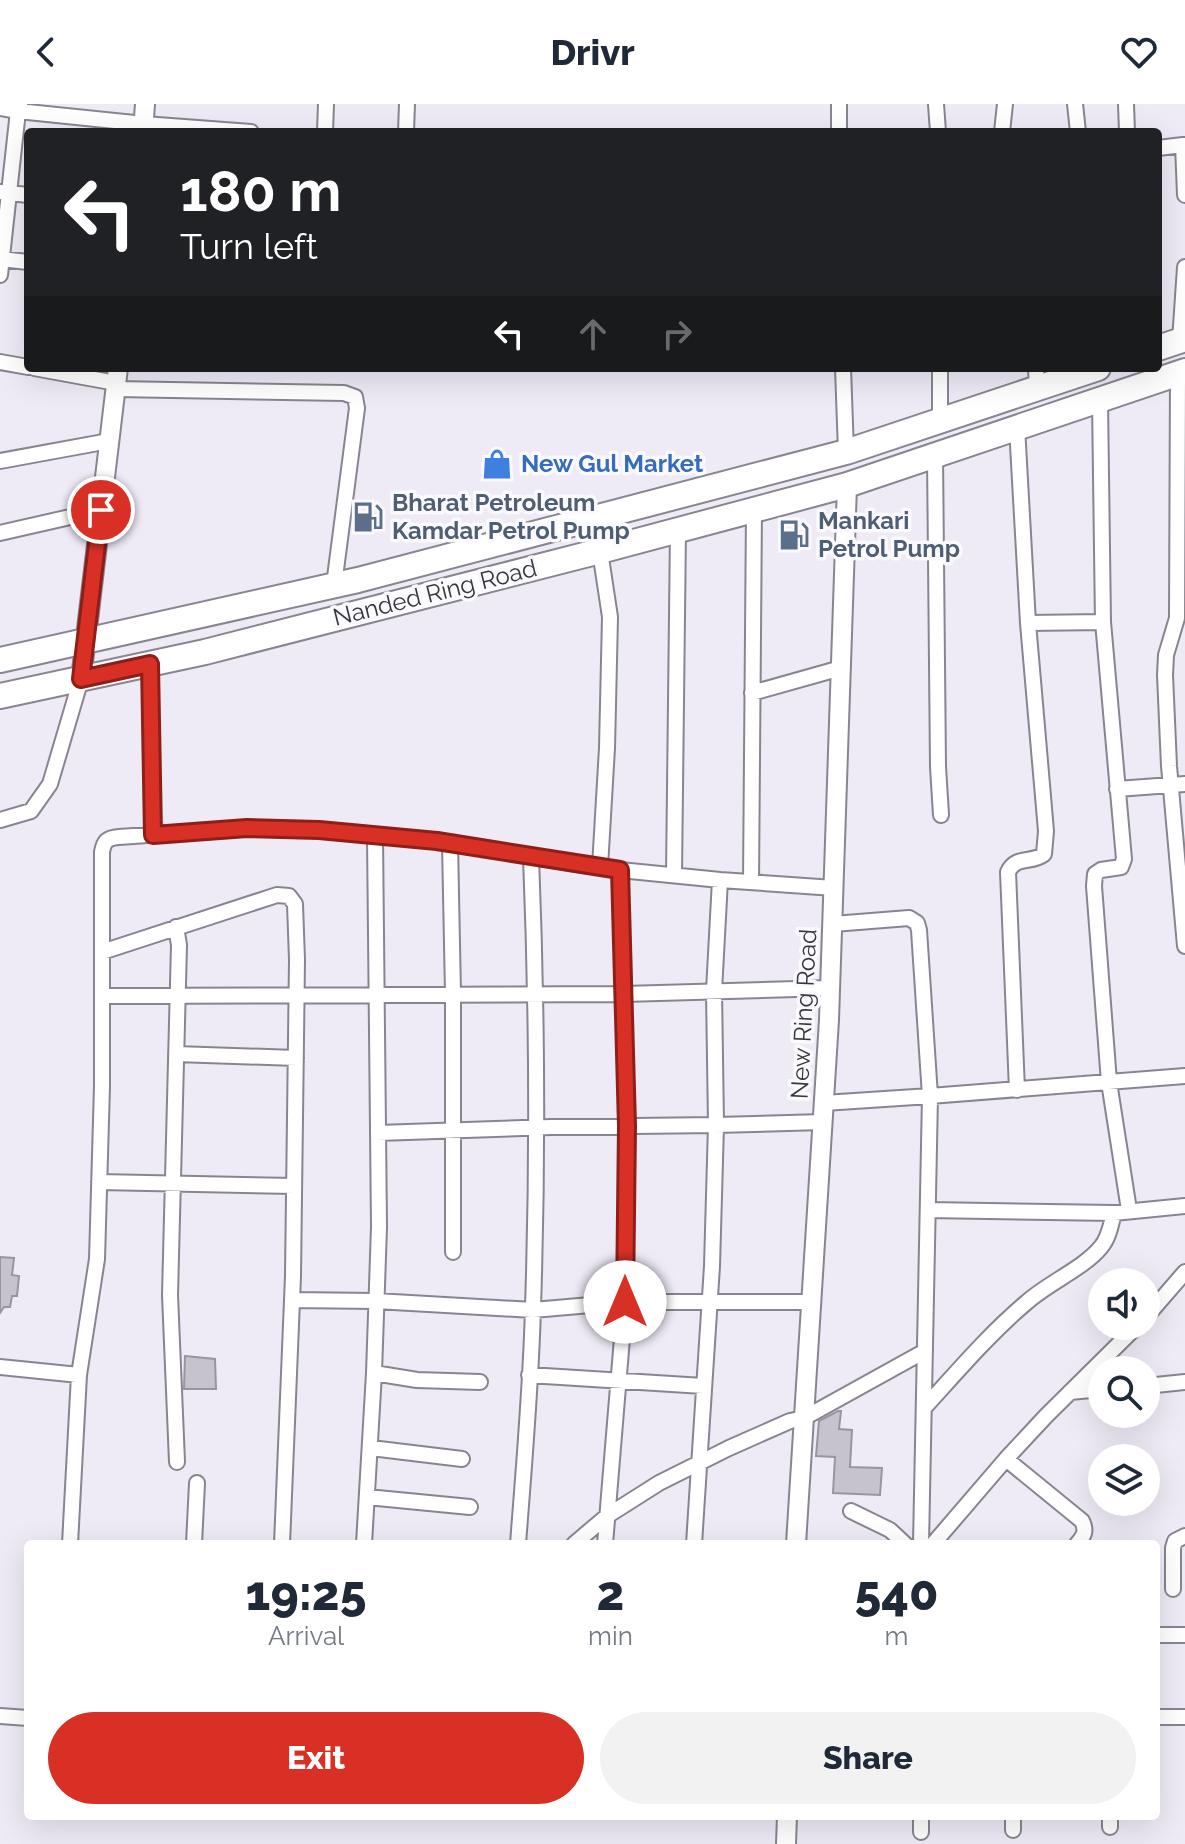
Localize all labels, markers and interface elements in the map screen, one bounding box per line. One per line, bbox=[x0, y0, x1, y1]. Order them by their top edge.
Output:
icon: back bbox=[24, 30, 68, 74]
icon: heart bbox=[1117, 30, 1161, 74]
text: Drivr bbox=[550, 31, 635, 73]
text: 180 m bbox=[180, 158, 341, 224]
icon: left bbox=[48, 160, 152, 264]
text: Turn left bbox=[180, 225, 318, 267]
icon: left bbox=[487, 312, 531, 356]
icon: ahead bbox=[571, 312, 615, 356]
icon: right bbox=[655, 312, 699, 356]
shop icon: New Gul Market bbox=[480, 447, 514, 481]
place label: New Gul Market bbox=[521, 449, 703, 478]
pin bbox=[67, 476, 135, 544]
icon: arrive bbox=[79, 488, 123, 532]
place label: Bharat Petroleum Kamdar Petrol Pump bbox=[392, 488, 630, 545]
fuel station icon: Bharat Petroleum Kamdar Petrol Pump bbox=[351, 500, 385, 534]
place label: Mankari Petrol Pump bbox=[818, 506, 960, 563]
fuel station icon: Mankari Petrol Pump bbox=[777, 518, 811, 552]
street label: Nanded Ring Road bbox=[330, 553, 540, 632]
street label: New Ring Road bbox=[785, 928, 822, 1100]
position arrow bbox=[583, 1260, 667, 1344]
map controls bbox=[1088, 1268, 1160, 1516]
button: sound bbox=[1088, 1268, 1160, 1340]
button: search bbox=[1088, 1356, 1160, 1428]
button: layers bbox=[1088, 1444, 1160, 1516]
text: 19:25 bbox=[246, 1565, 367, 1621]
text: 2 bbox=[597, 1565, 624, 1621]
text: 540 bbox=[854, 1565, 938, 1621]
text: Arrival bbox=[268, 1621, 344, 1651]
text: min bbox=[588, 1621, 633, 1651]
text: m bbox=[884, 1621, 908, 1651]
button: Exit bbox=[48, 1712, 584, 1804]
button: Share bbox=[600, 1712, 1136, 1804]

